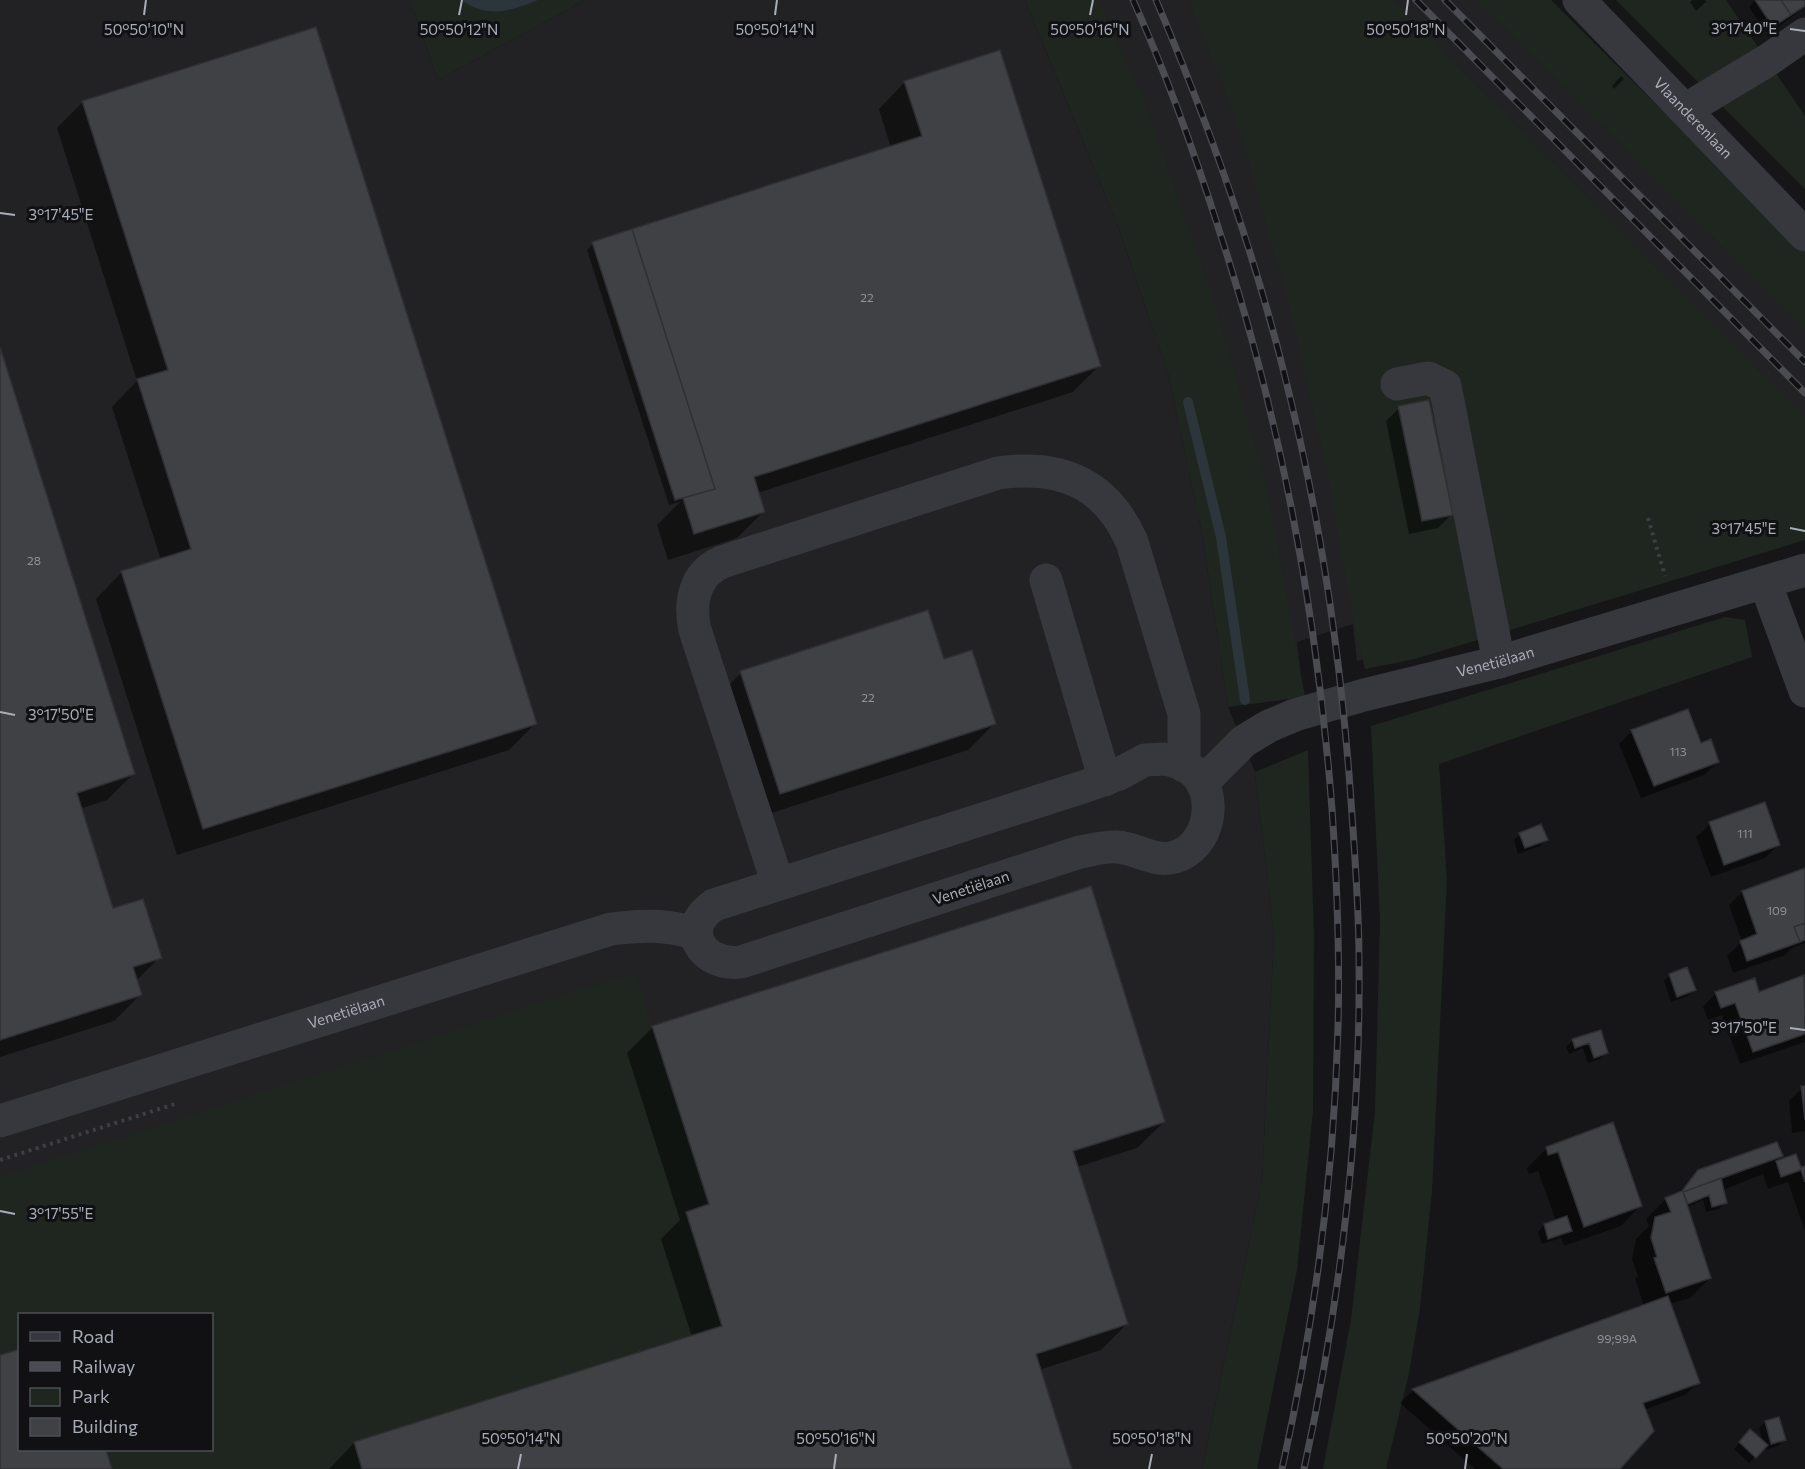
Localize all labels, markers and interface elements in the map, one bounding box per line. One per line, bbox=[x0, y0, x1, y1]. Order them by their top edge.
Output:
text: 3°17'40"E bbox=[1711, 19, 1777, 37]
text: 50°50'10"N bbox=[104, 20, 184, 38]
text: 50°50'12"N bbox=[420, 20, 498, 38]
text: 50°50'14"N bbox=[735, 20, 815, 38]
text: 50°50'16"N bbox=[1050, 20, 1130, 38]
text: 50°50'18"N bbox=[1366, 20, 1446, 38]
street label: Vlaanderenlaan bbox=[1650, 73, 1736, 162]
text: 3°17'45"E bbox=[28, 205, 94, 223]
house number: 22 bbox=[860, 290, 874, 304]
text: 3°17'45"E bbox=[1711, 519, 1777, 537]
house number: 28 bbox=[27, 553, 41, 567]
street label: Venetiëlaan bbox=[1454, 642, 1536, 680]
house number: 22 bbox=[861, 690, 875, 704]
text: 3°17'50"E bbox=[28, 705, 94, 723]
house number: 113 bbox=[1669, 744, 1687, 758]
house number: 111 bbox=[1737, 826, 1753, 840]
street label: Venetiëlaan bbox=[930, 866, 1011, 908]
house number: 109 bbox=[1767, 903, 1787, 917]
street label: Venetiëlaan bbox=[305, 991, 387, 1032]
text: 3°17'50"E bbox=[1711, 1018, 1777, 1036]
text: 3°17'55"E bbox=[29, 1204, 93, 1222]
legend bbox=[18, 1313, 213, 1451]
text: Road bbox=[72, 1325, 114, 1347]
house number: 99;99A bbox=[1597, 1331, 1637, 1346]
text: Railway bbox=[72, 1355, 135, 1377]
text: Park bbox=[72, 1385, 110, 1407]
text: Building bbox=[72, 1415, 138, 1437]
text: 50°50'14"N bbox=[481, 1429, 561, 1447]
text: 50°50'16"N bbox=[796, 1429, 876, 1447]
text: 50°50'18"N bbox=[1112, 1429, 1192, 1447]
text: 50°50'20"N bbox=[1426, 1429, 1508, 1447]

